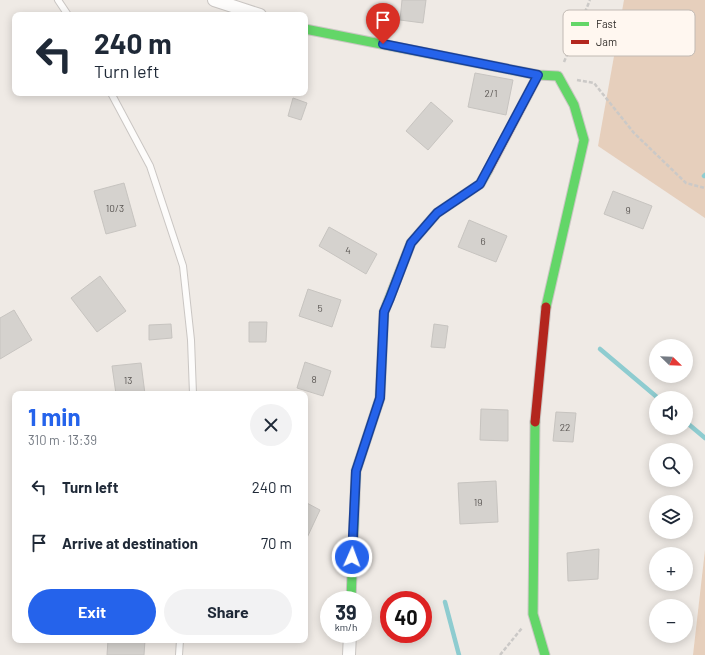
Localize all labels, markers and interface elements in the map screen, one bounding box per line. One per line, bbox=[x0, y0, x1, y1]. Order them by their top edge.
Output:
pin bbox=[366, 3, 400, 44]
icon: arrive bbox=[372, 9, 394, 31]
legend bbox=[563, 10, 695, 56]
text: Fast bbox=[596, 17, 617, 30]
text: 240 m bbox=[94, 26, 172, 60]
icon: left bbox=[28, 28, 80, 80]
text: Jam bbox=[596, 35, 617, 48]
text: Turn left bbox=[94, 60, 160, 82]
house number: 2/1 bbox=[485, 87, 497, 99]
house number: 10/3 bbox=[106, 202, 124, 214]
house number: 9 bbox=[625, 204, 631, 216]
house number: 6 bbox=[480, 235, 486, 247]
house number: 4 bbox=[345, 244, 351, 256]
house number: 5 bbox=[317, 302, 323, 314]
north arrow bbox=[649, 339, 693, 383]
map controls bbox=[649, 339, 693, 643]
house number: 8 bbox=[311, 373, 317, 385]
house number: 13 bbox=[124, 374, 132, 386]
button: sound bbox=[649, 391, 693, 435]
text: 1 min bbox=[28, 402, 81, 431]
button: close bbox=[250, 404, 292, 446]
house number: 22 bbox=[560, 421, 570, 433]
text: 310 m · 13:39 bbox=[28, 432, 97, 448]
button: search bbox=[649, 443, 693, 487]
icon: left bbox=[28, 476, 50, 498]
text: Turn left bbox=[62, 478, 118, 496]
text: 240 m bbox=[252, 478, 292, 496]
button: layers bbox=[649, 495, 693, 539]
house number: 19 bbox=[474, 496, 482, 508]
icon: arrive bbox=[28, 532, 50, 554]
text: Arrive at destination bbox=[62, 534, 198, 552]
text: 70 m bbox=[261, 534, 292, 552]
position arrow bbox=[331, 536, 373, 578]
button: + bbox=[649, 547, 693, 591]
button: Exit bbox=[28, 589, 156, 635]
button: Share bbox=[164, 589, 292, 635]
speed limit sign: 40 bbox=[380, 591, 432, 643]
button: − bbox=[649, 599, 693, 643]
text: 39 bbox=[335, 600, 357, 624]
text: km/h bbox=[335, 621, 357, 633]

